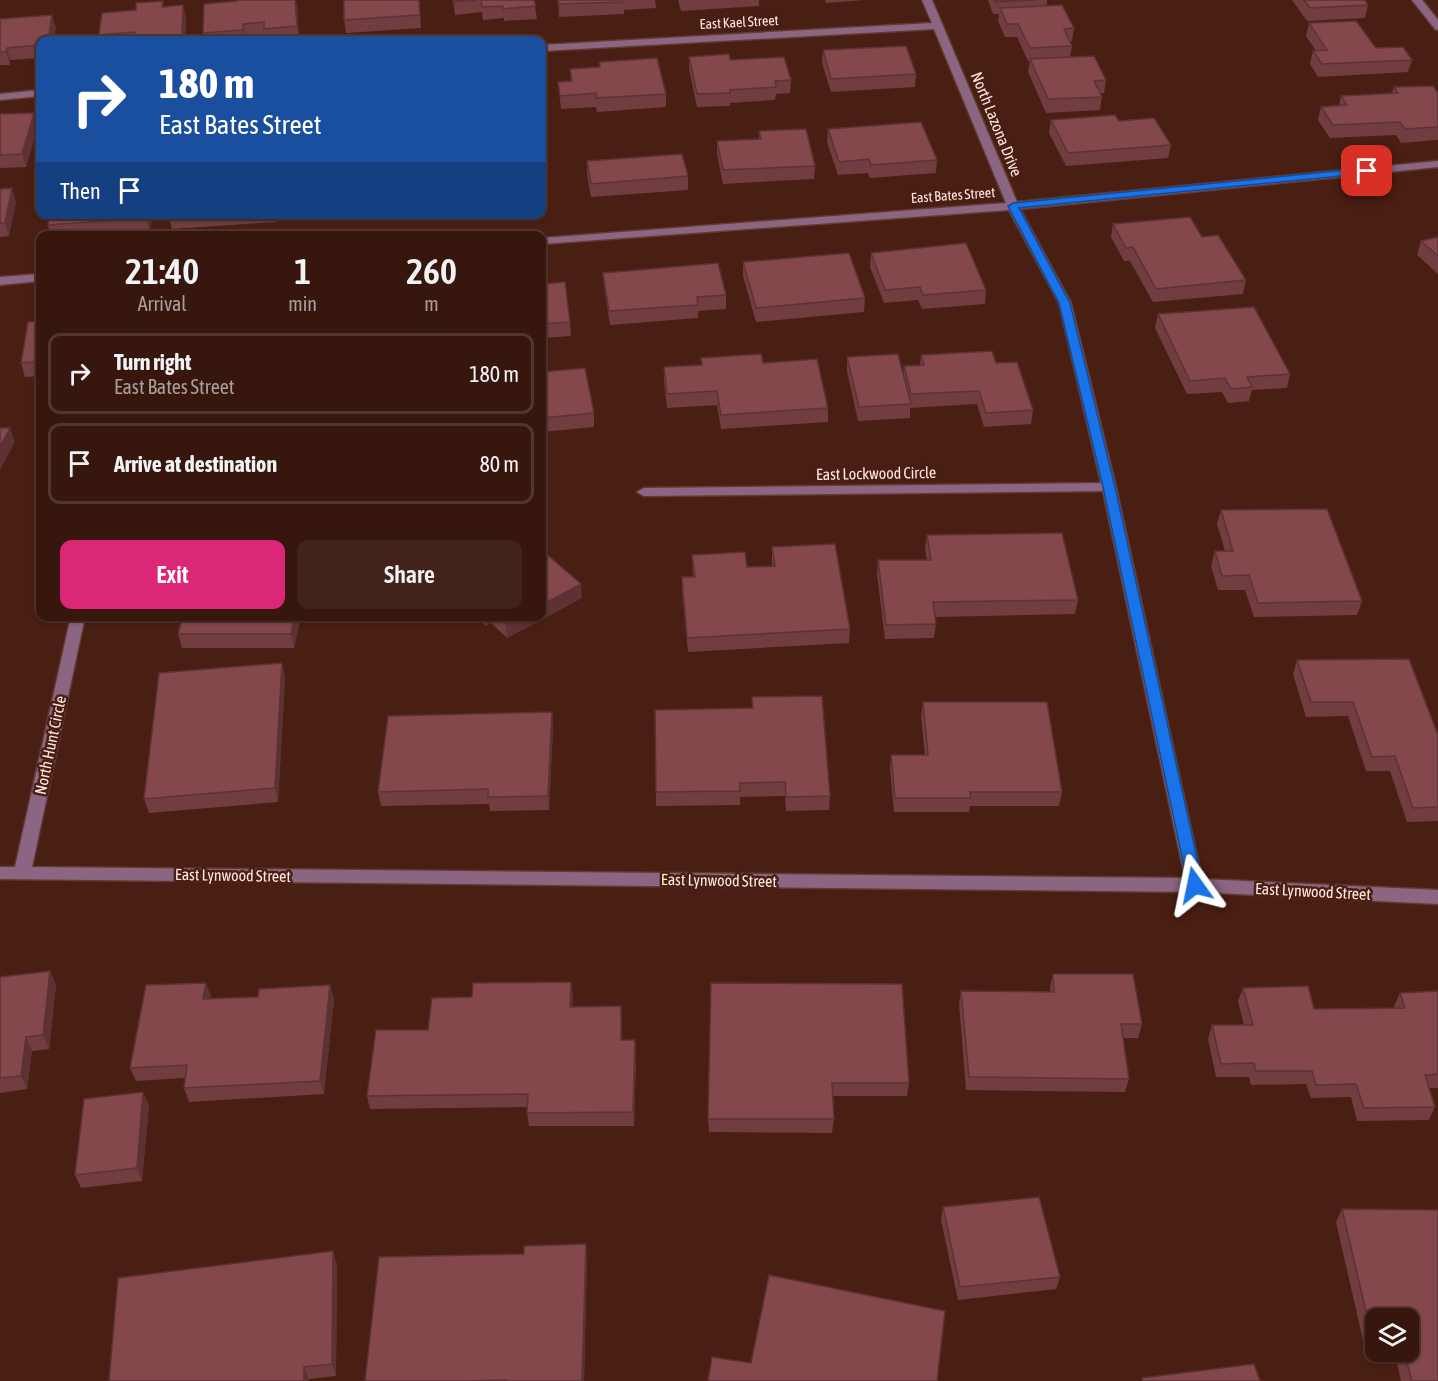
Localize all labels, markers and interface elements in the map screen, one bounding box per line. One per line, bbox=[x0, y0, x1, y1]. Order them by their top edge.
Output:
street label: East Kael Street bbox=[699, 12, 779, 32]
text: 180 m bbox=[159, 59, 254, 107]
icon: right bbox=[60, 60, 138, 138]
street label: North Lazona Drive bbox=[968, 69, 1026, 179]
text: East Bates Street bbox=[159, 109, 322, 140]
pin bbox=[1341, 145, 1392, 196]
icon: arrive bbox=[1350, 154, 1383, 187]
icon: arrive bbox=[113, 174, 146, 207]
text: Then bbox=[60, 178, 101, 204]
street label: East Bates Street bbox=[910, 184, 996, 206]
text: 21:40 bbox=[125, 250, 199, 292]
text: 1 bbox=[294, 250, 311, 292]
text: 260 bbox=[406, 250, 457, 292]
text: Arrival bbox=[138, 292, 187, 315]
text: min bbox=[288, 292, 317, 315]
text: m bbox=[424, 292, 439, 315]
text: Turn right bbox=[114, 349, 191, 375]
icon: right bbox=[63, 357, 96, 390]
text: 180 m bbox=[469, 361, 519, 387]
text: East Bates Street bbox=[114, 375, 234, 398]
icon: arrive bbox=[63, 447, 96, 480]
text: Arrive at destination bbox=[114, 451, 277, 477]
text: 80 m bbox=[479, 451, 519, 477]
street label: East Lockwood Circle bbox=[816, 463, 936, 483]
button: Exit bbox=[60, 540, 285, 609]
button: Share bbox=[297, 540, 522, 609]
street label: North Hunt Circle bbox=[31, 694, 69, 796]
position arrow bbox=[1163, 853, 1227, 917]
street label: East Lynwood Street bbox=[175, 865, 292, 886]
street label: East Lynwood Street bbox=[661, 870, 778, 891]
street label: East Lynwood Street bbox=[1255, 879, 1372, 904]
map controls bbox=[1365, 1308, 1419, 1362]
button: layers bbox=[1365, 1308, 1419, 1362]

